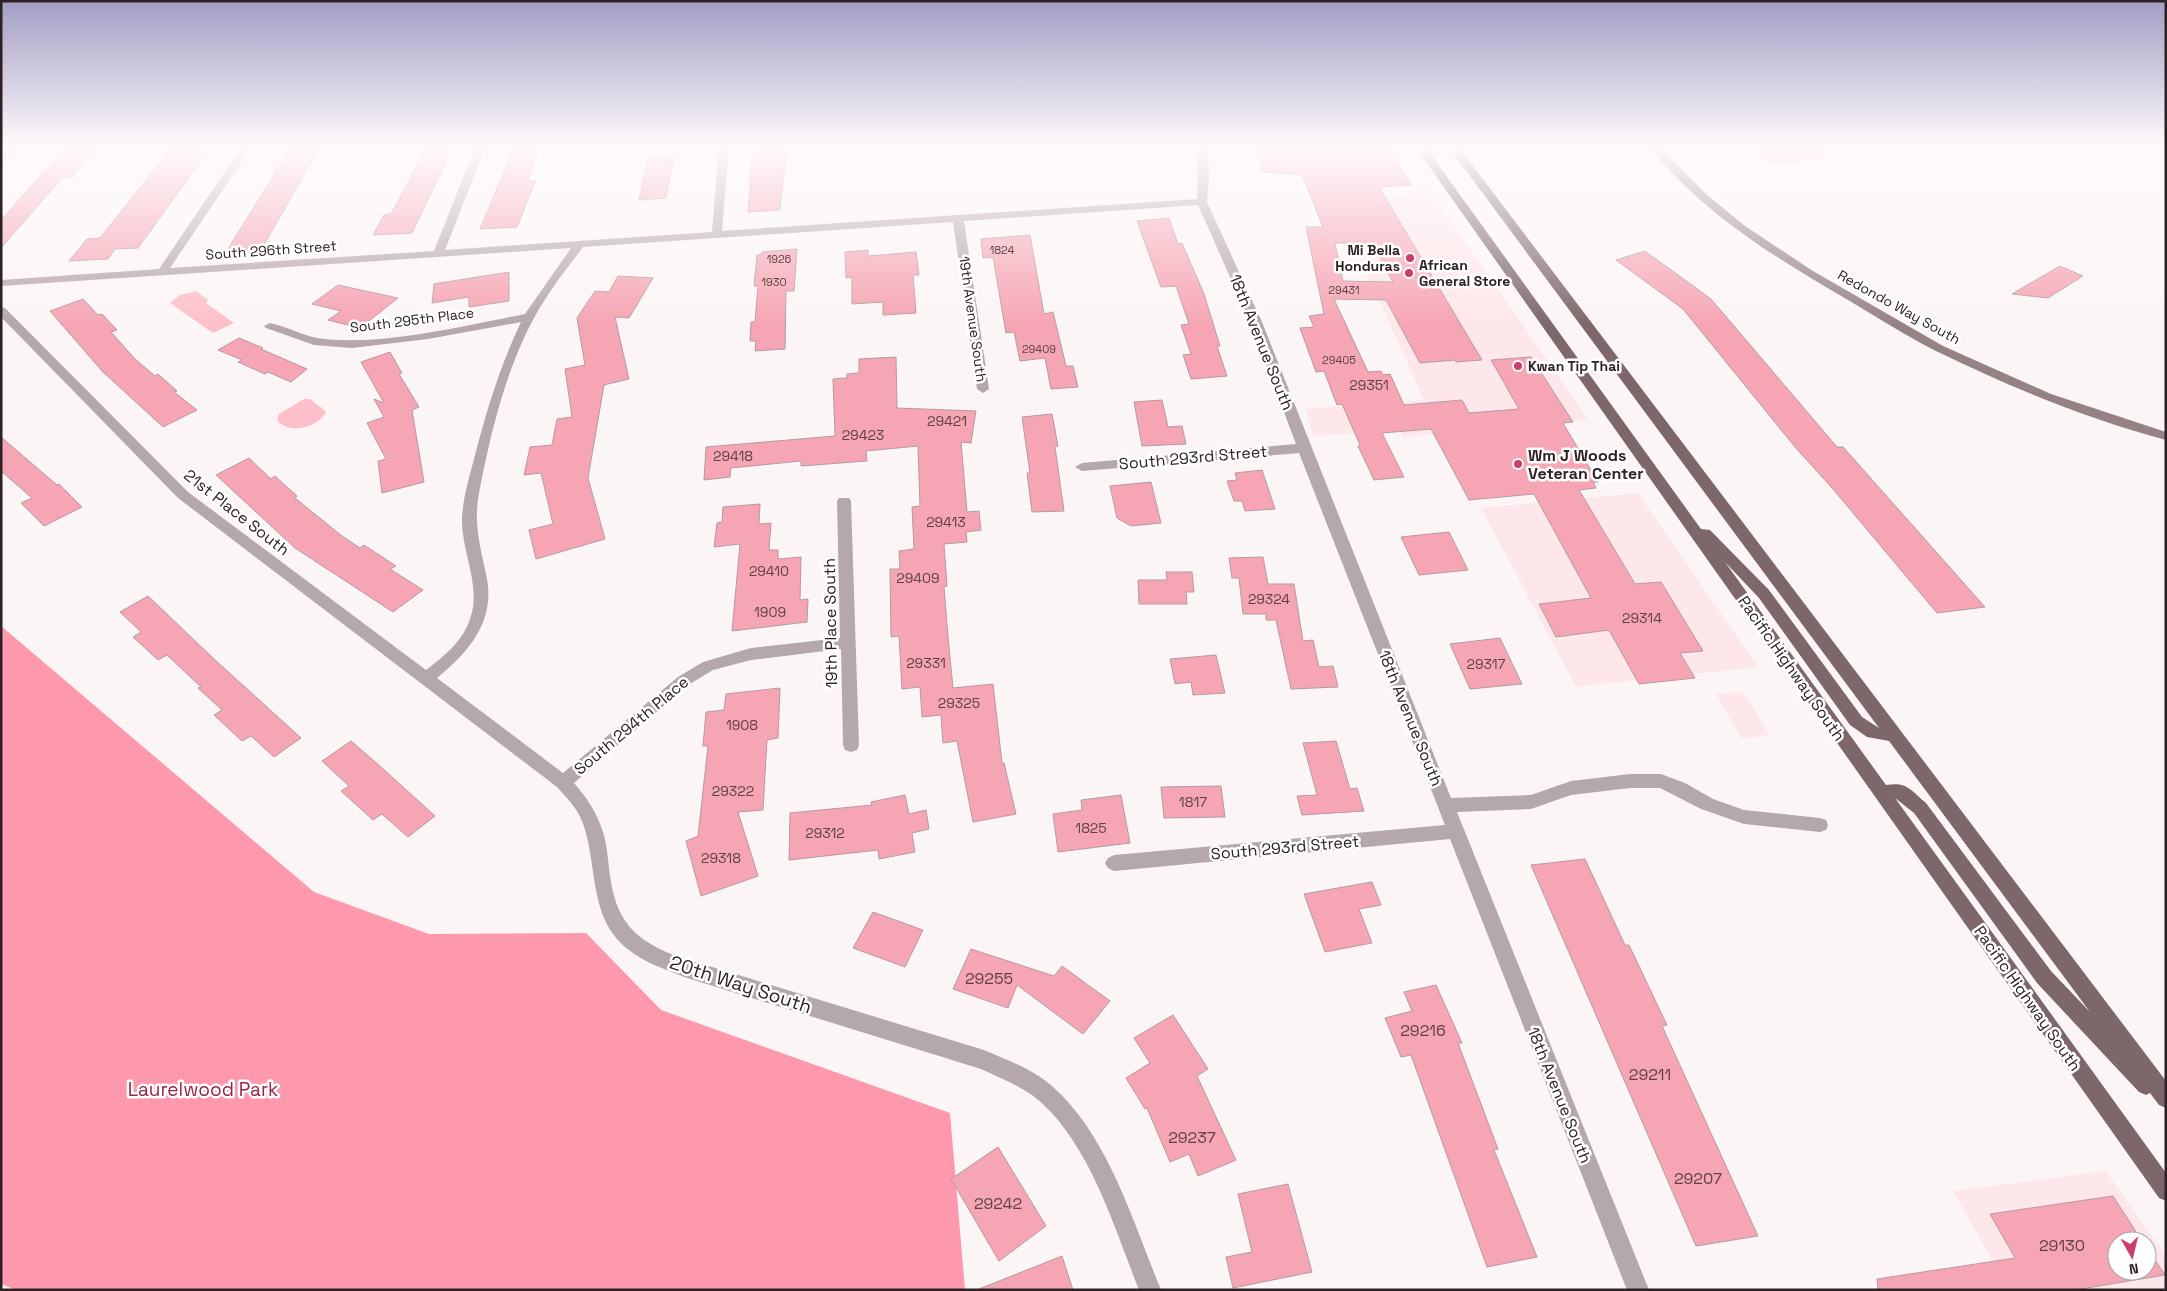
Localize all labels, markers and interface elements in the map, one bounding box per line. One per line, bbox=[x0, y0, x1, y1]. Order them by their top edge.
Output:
street label: South 296th Street bbox=[205, 236, 337, 264]
place label: Mi Bella Honduras bbox=[1335, 241, 1400, 275]
house number: 1824 bbox=[990, 243, 1014, 257]
house number: 1926 bbox=[767, 252, 792, 266]
marker: Mi Bella Honduras bbox=[1404, 252, 1416, 264]
street label: 19th Avenue South bbox=[955, 255, 991, 383]
place label: African General Store bbox=[1419, 256, 1510, 290]
street label: Redondo Way South bbox=[1835, 266, 1963, 348]
marker: African General Store bbox=[1403, 267, 1415, 279]
street label: 18th Avenue South bbox=[1225, 271, 1298, 413]
house number: 1930 bbox=[761, 275, 787, 289]
house number: 29431 bbox=[1328, 283, 1360, 297]
street label: South 295th Place bbox=[349, 303, 475, 337]
house number: 29409 bbox=[1022, 342, 1056, 356]
house number: 29405 bbox=[1322, 353, 1356, 367]
place label: Kwan Tip Thai bbox=[1528, 357, 1620, 375]
marker: Kwan Tip Thai bbox=[1512, 360, 1524, 372]
house number: 29351 bbox=[1349, 376, 1389, 394]
house number: 29421 bbox=[927, 412, 967, 430]
house number: 29423 bbox=[842, 426, 884, 444]
street label: South 293rd Street bbox=[1118, 441, 1268, 474]
place label: Wm J Woods Veteran Center bbox=[1528, 445, 1644, 484]
house number: 29418 bbox=[713, 447, 753, 465]
marker: Wm J Woods Veteran Center bbox=[1512, 458, 1524, 470]
street label: 21st Place South bbox=[180, 465, 294, 560]
house number: 29413 bbox=[926, 513, 966, 531]
street label: 19th Place South bbox=[819, 558, 842, 688]
house number: 29410 bbox=[749, 562, 789, 580]
house number: 29409 bbox=[896, 569, 940, 587]
house number: 29324 bbox=[1248, 590, 1290, 608]
street label: Pacific Highway South bbox=[1733, 591, 1850, 745]
house number: 1909 bbox=[754, 603, 786, 621]
house number: 29314 bbox=[1622, 609, 1662, 627]
street label: 18th Avenue South bbox=[1374, 647, 1447, 789]
house number: 29331 bbox=[906, 654, 946, 672]
house number: 29317 bbox=[1467, 655, 1506, 673]
street label: South 294th Place bbox=[570, 671, 693, 779]
house number: 29325 bbox=[938, 694, 980, 712]
house number: 1908 bbox=[726, 716, 758, 734]
house number: 29322 bbox=[712, 782, 754, 800]
house number: 1817 bbox=[1179, 793, 1207, 811]
house number: 1825 bbox=[1075, 819, 1107, 837]
house number: 29312 bbox=[805, 824, 845, 842]
street label: South 293rd Street bbox=[1210, 831, 1360, 864]
house number: 29318 bbox=[701, 849, 741, 867]
street label: Pacific Highway South bbox=[1969, 921, 2086, 1075]
street label: 20th Way South bbox=[667, 950, 815, 1019]
house number: 29255 bbox=[965, 968, 1013, 989]
house number: 29216 bbox=[1400, 1020, 1446, 1041]
street label: 18th Avenue South bbox=[1523, 1024, 1596, 1166]
house number: 29211 bbox=[1629, 1064, 1671, 1085]
park label: Laurelwood Park bbox=[128, 1077, 278, 1102]
house number: 29237 bbox=[1168, 1127, 1216, 1148]
house number: 29207 bbox=[1674, 1168, 1722, 1189]
house number: 29242 bbox=[974, 1193, 1022, 1214]
north arrow bbox=[2107, 1231, 2157, 1281]
house number: 29130 bbox=[2039, 1235, 2085, 1256]
text: N bbox=[2128, 1259, 2140, 1278]

